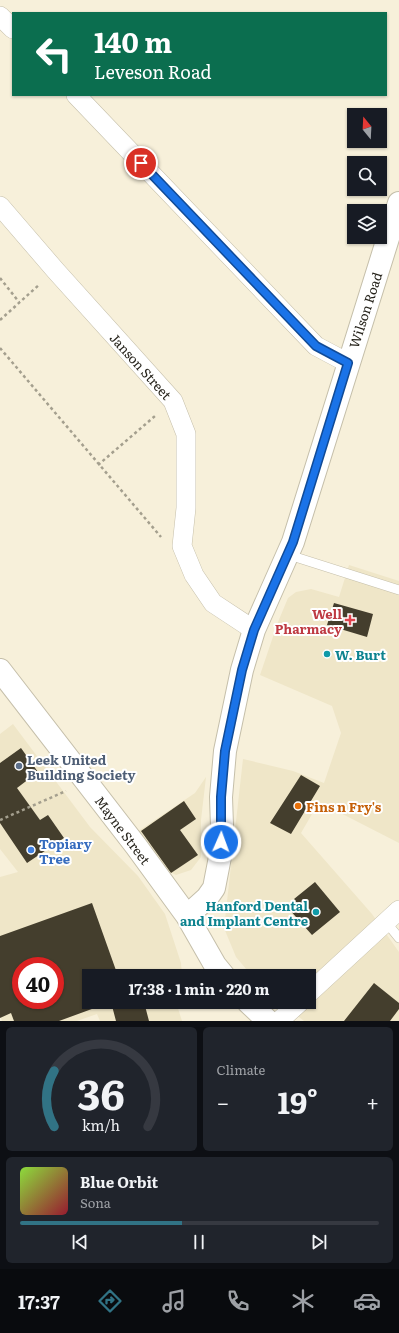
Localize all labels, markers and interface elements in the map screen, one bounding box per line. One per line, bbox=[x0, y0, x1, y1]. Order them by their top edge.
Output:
text: 140 m bbox=[94, 20, 172, 62]
icon: left bbox=[28, 28, 80, 80]
text: Leveson Road bbox=[94, 58, 212, 85]
north arrow bbox=[347, 108, 387, 148]
map controls bbox=[347, 108, 387, 244]
pin bbox=[124, 146, 158, 180]
icon: arrive bbox=[130, 152, 152, 174]
button: search bbox=[347, 156, 387, 196]
button: layers bbox=[347, 204, 387, 244]
street label: Wilson Road bbox=[344, 270, 386, 350]
street label: Janson Street bbox=[106, 328, 177, 404]
place label: Well Pharmacy bbox=[275, 604, 342, 638]
marker: Well Pharmacy bbox=[345, 615, 355, 625]
place label: W. Burt bbox=[335, 645, 386, 664]
marker: W. Burt bbox=[322, 649, 332, 659]
place label: Leek United Building Society bbox=[27, 750, 135, 784]
marker: Leek United Building Society bbox=[14, 761, 24, 771]
street label: Mayne Street bbox=[91, 792, 156, 869]
place label: Fins n Fry's bbox=[306, 797, 382, 816]
marker: Fins n Fry's bbox=[293, 801, 303, 811]
position arrow bbox=[200, 821, 242, 863]
place label: Topiary Tree bbox=[39, 834, 92, 868]
marker: Topiary Tree bbox=[26, 845, 36, 855]
place label: Hanford Dental and Implant Centre bbox=[180, 896, 308, 930]
marker: Hanford Dental and Implant Centre bbox=[311, 907, 321, 917]
speed limit sign: 40 bbox=[12, 957, 64, 1009]
text: 17:38 · 1 min · 220 m bbox=[129, 977, 269, 1000]
text: Climate bbox=[217, 1060, 265, 1079]
text: 36 bbox=[77, 1061, 125, 1123]
text: 19° bbox=[278, 1079, 318, 1123]
text: − bbox=[217, 1085, 229, 1118]
text: + bbox=[366, 1085, 379, 1118]
text: km/h bbox=[82, 1114, 121, 1135]
text: Blue Orbit bbox=[80, 1170, 158, 1193]
text: Sona bbox=[80, 1193, 111, 1212]
icon: previous bbox=[69, 1231, 91, 1253]
icon: pause bbox=[188, 1231, 210, 1253]
icon: next bbox=[308, 1231, 330, 1253]
icon: directions bbox=[96, 1287, 124, 1315]
icon: music bbox=[160, 1287, 188, 1315]
icon: phone bbox=[224, 1287, 252, 1315]
icon: climate bbox=[289, 1287, 317, 1315]
icon: car bbox=[353, 1287, 381, 1315]
text: 17:37 bbox=[18, 1288, 60, 1315]

